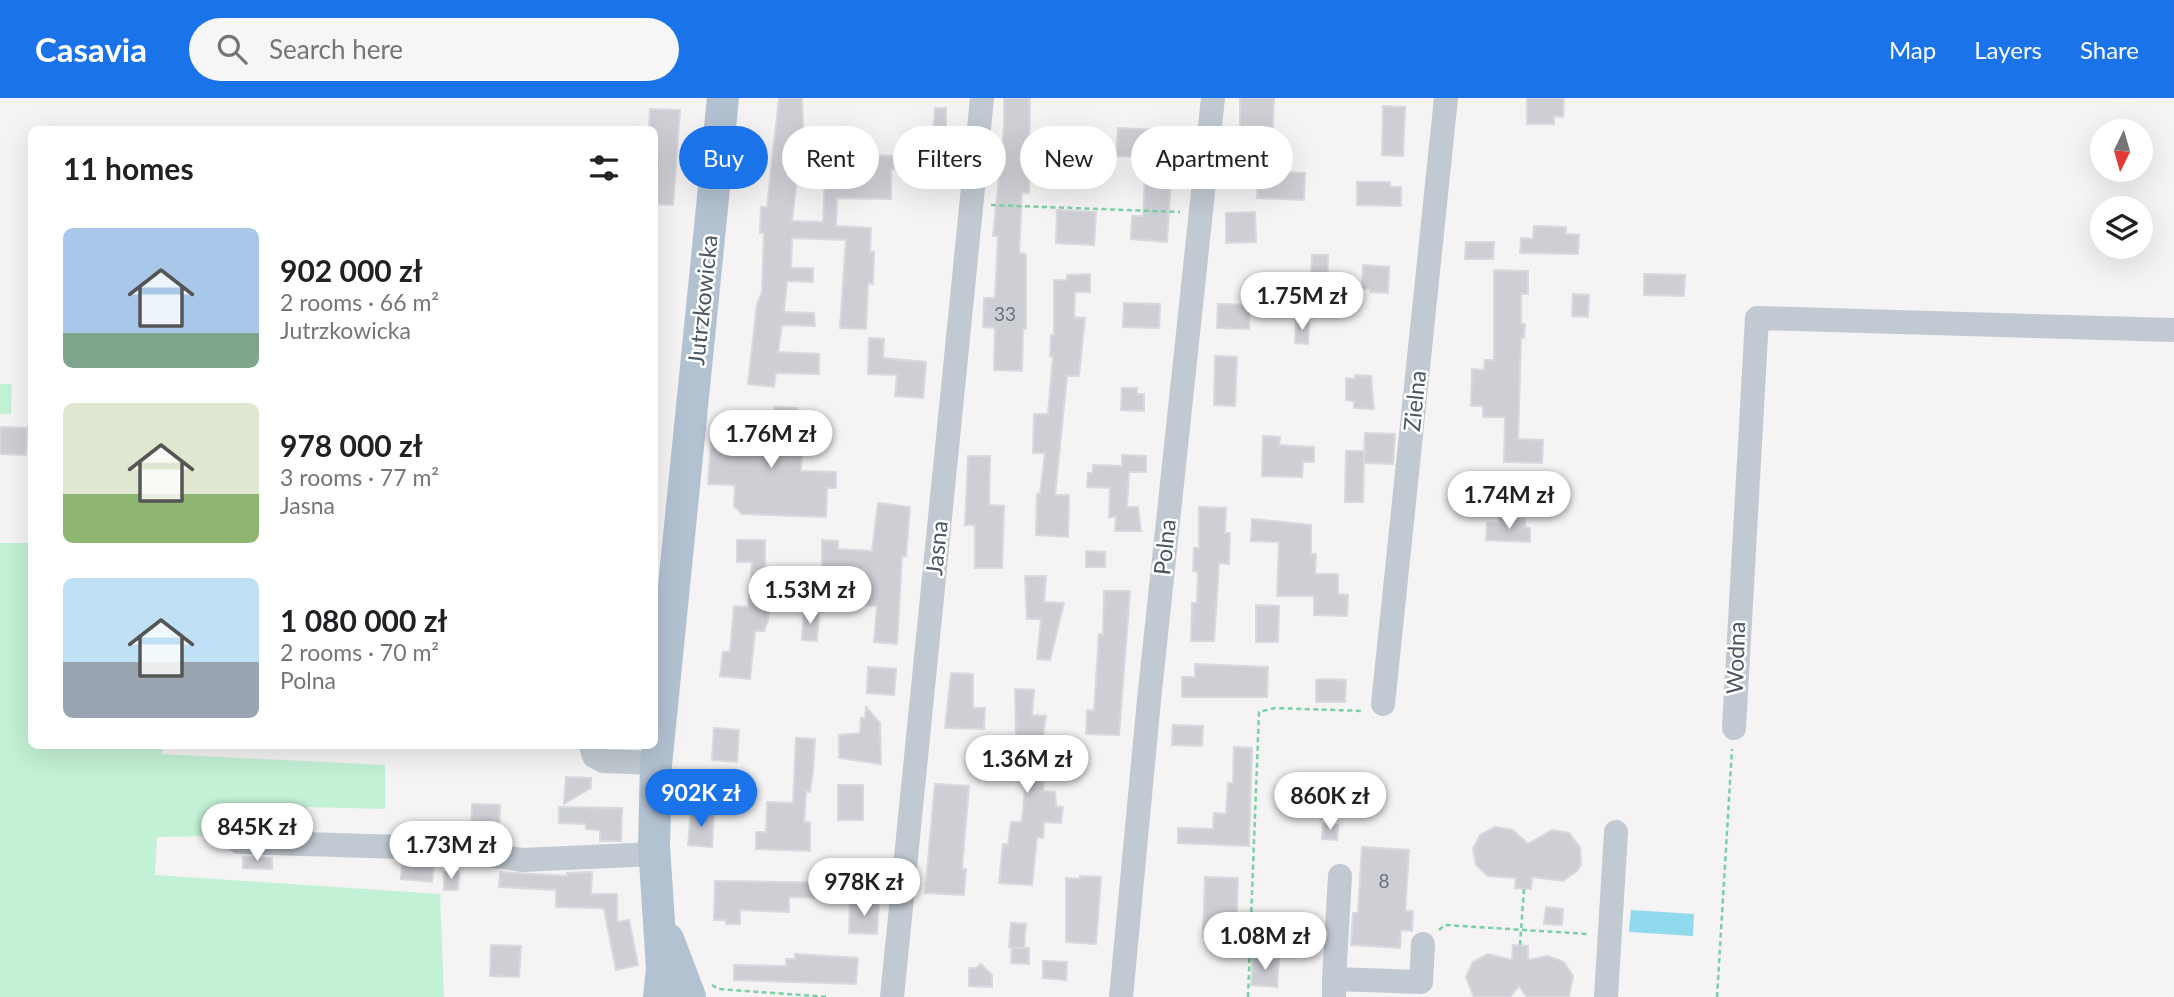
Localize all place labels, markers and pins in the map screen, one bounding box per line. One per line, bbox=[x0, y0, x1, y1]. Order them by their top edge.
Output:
pin: 1.75M zł bbox=[1230, 272, 1374, 332]
pin: 1.76M zł bbox=[699, 410, 843, 470]
pin: 1.74M zł bbox=[1437, 472, 1581, 531]
pin: 1.53M zł bbox=[738, 566, 882, 626]
pin: 1.36M zł bbox=[955, 736, 1099, 795]
pin: 902K zł bbox=[636, 770, 766, 829]
pin: 860K zł bbox=[1265, 772, 1395, 832]
pin: 845K zł bbox=[192, 804, 322, 863]
pin: 1.73M zł bbox=[379, 822, 523, 881]
pin: 978K zł bbox=[799, 858, 929, 918]
pin: 1.08M zł bbox=[1193, 912, 1337, 972]

